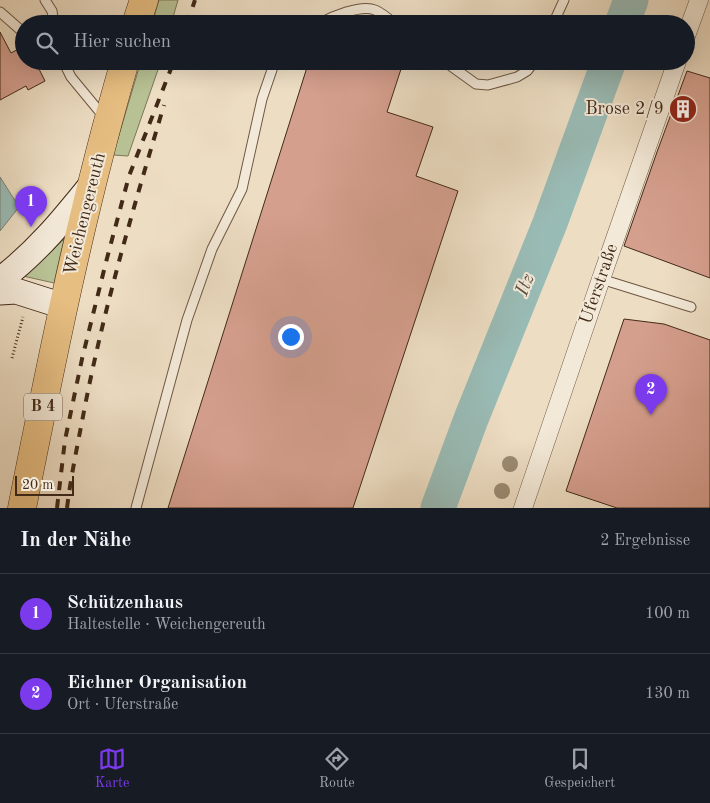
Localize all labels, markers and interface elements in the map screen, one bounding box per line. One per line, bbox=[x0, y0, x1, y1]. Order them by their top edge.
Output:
search box bbox=[15, 15, 695, 70]
icon: search bbox=[33, 29, 61, 57]
text: Hier suchen bbox=[73, 33, 171, 52]
building icon: Brose 2/9 bbox=[668, 94, 698, 124]
place label: Brose 2/9 bbox=[585, 100, 664, 118]
street label: Weichengereuth bbox=[61, 151, 109, 277]
pin: 1 bbox=[15, 186, 47, 227]
street label: Uferstraße bbox=[577, 241, 621, 327]
water label: Itz bbox=[513, 271, 539, 300]
your location bbox=[278, 324, 304, 350]
pin: 2 bbox=[635, 374, 667, 415]
road number: B 4 bbox=[24, 394, 62, 421]
scale bar bbox=[15, 473, 74, 496]
text: 20 m bbox=[22, 478, 53, 492]
text: In der Nähe bbox=[20, 530, 131, 551]
text: 2 Ergebnisse bbox=[600, 533, 690, 549]
text: Schützenhaus bbox=[67, 594, 183, 613]
text: 1 bbox=[31, 606, 41, 622]
text: 100 m bbox=[645, 606, 690, 622]
text: Haltestelle · Weichengereuth bbox=[67, 617, 266, 633]
text: Eichner Organisation bbox=[67, 674, 247, 693]
text: 2 bbox=[31, 686, 41, 702]
text: 130 m bbox=[645, 686, 690, 702]
text: Ort · Uferstraße bbox=[67, 697, 178, 713]
tab: Karte bbox=[95, 745, 129, 792]
tab: Route bbox=[319, 745, 355, 792]
tab: Gespeichert bbox=[544, 745, 615, 792]

